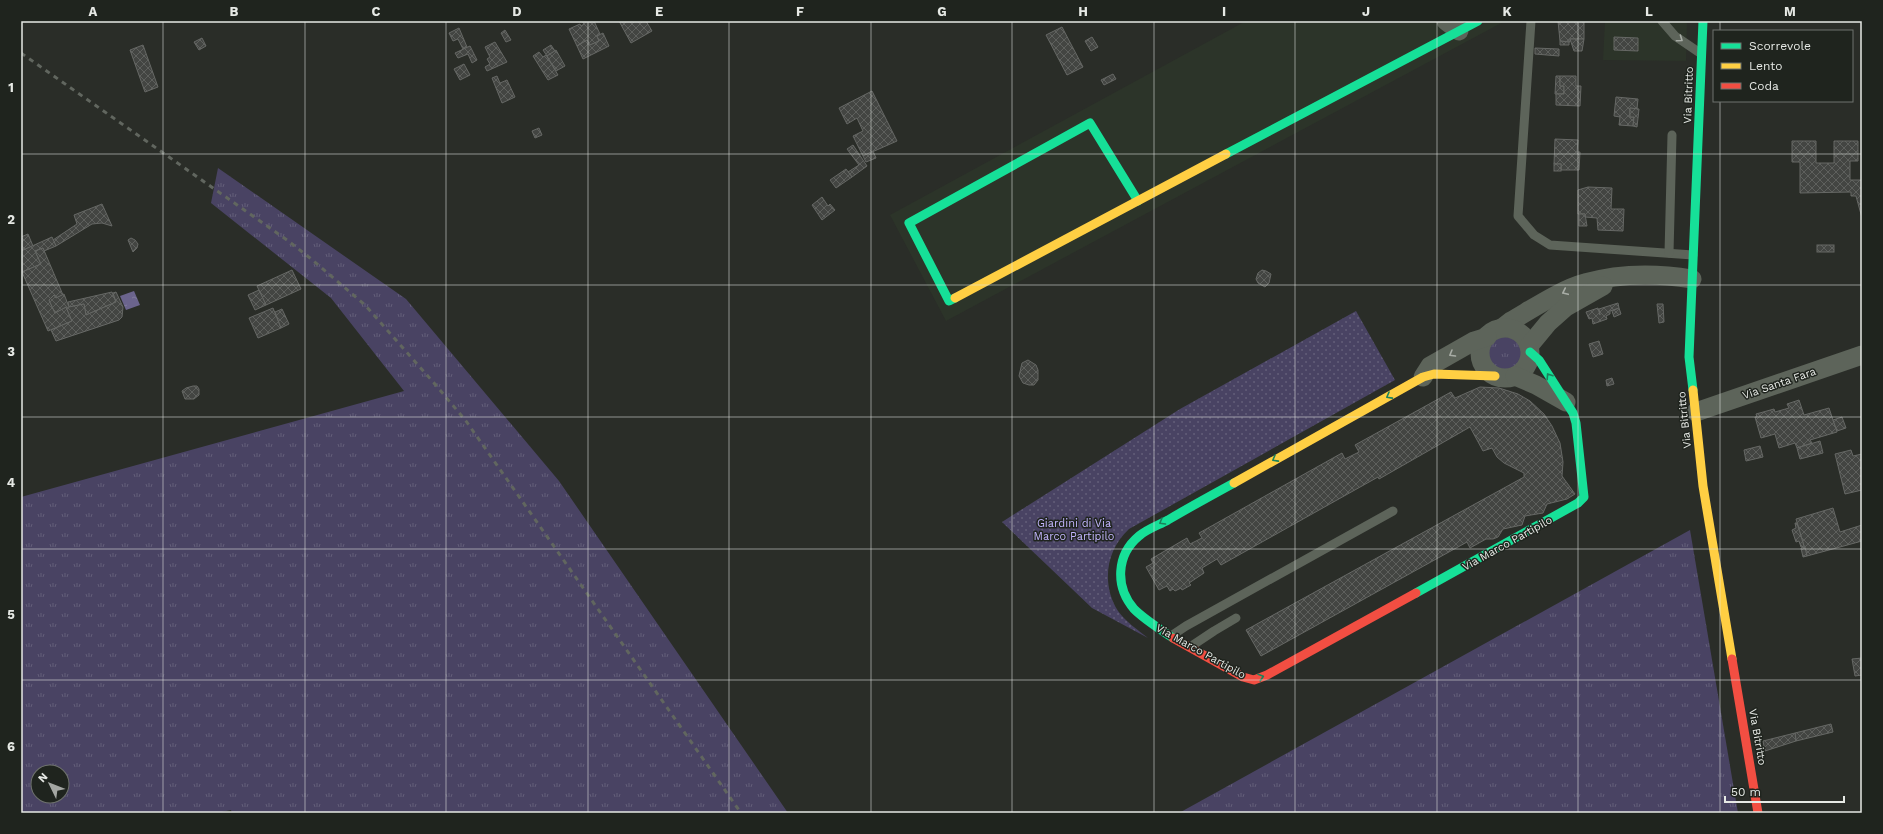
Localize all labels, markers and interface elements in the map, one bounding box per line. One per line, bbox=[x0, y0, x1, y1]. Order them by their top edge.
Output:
text: A bbox=[89, 4, 98, 19]
text: B bbox=[230, 4, 239, 19]
text: C bbox=[372, 4, 381, 19]
text: D bbox=[512, 4, 522, 19]
text: E bbox=[655, 4, 663, 19]
text: F bbox=[796, 4, 804, 19]
text: G bbox=[937, 4, 947, 19]
text: H bbox=[1078, 4, 1088, 19]
text: I bbox=[1222, 4, 1226, 19]
text: J bbox=[1362, 4, 1370, 19]
text: K bbox=[1502, 4, 1512, 19]
text: L bbox=[1645, 4, 1653, 19]
text: M bbox=[1784, 4, 1796, 19]
legend bbox=[1713, 30, 1853, 102]
one-way arrow bbox=[1676, 34, 1683, 41]
text: Scorrevole bbox=[1749, 39, 1811, 53]
text: Lento bbox=[1749, 59, 1783, 73]
street label: Via Bitritto bbox=[1681, 66, 1696, 124]
text: Coda bbox=[1749, 79, 1779, 93]
text: 1 bbox=[8, 80, 14, 95]
text: 2 bbox=[7, 212, 15, 227]
one-way arrow bbox=[1562, 287, 1570, 295]
text: 3 bbox=[7, 344, 15, 359]
one-way arrow bbox=[1449, 349, 1456, 356]
street label: Via Santa Fara bbox=[1741, 365, 1818, 402]
one-way arrow bbox=[1546, 373, 1554, 380]
one-way arrow bbox=[1386, 391, 1393, 399]
street label: Via Bitritto bbox=[1675, 391, 1694, 449]
one-way arrow bbox=[1272, 455, 1280, 462]
text: 4 bbox=[7, 475, 16, 490]
street label: Via Marco Partipilo bbox=[1460, 513, 1554, 574]
park label: Giardini di Via Marco Partipilo bbox=[1034, 517, 1114, 543]
one-way arrow bbox=[1159, 518, 1166, 525]
text: 5 bbox=[7, 607, 15, 622]
street label: Via Marco Partipilo bbox=[1154, 621, 1248, 682]
one-way arrow bbox=[1257, 674, 1264, 682]
street label: Via Bitritto bbox=[1746, 708, 1769, 766]
text: 6 bbox=[7, 739, 15, 754]
north arrow bbox=[30, 764, 70, 804]
text: N bbox=[36, 770, 51, 785]
scale bar bbox=[1725, 778, 1844, 804]
text: 50 m bbox=[1731, 785, 1761, 799]

